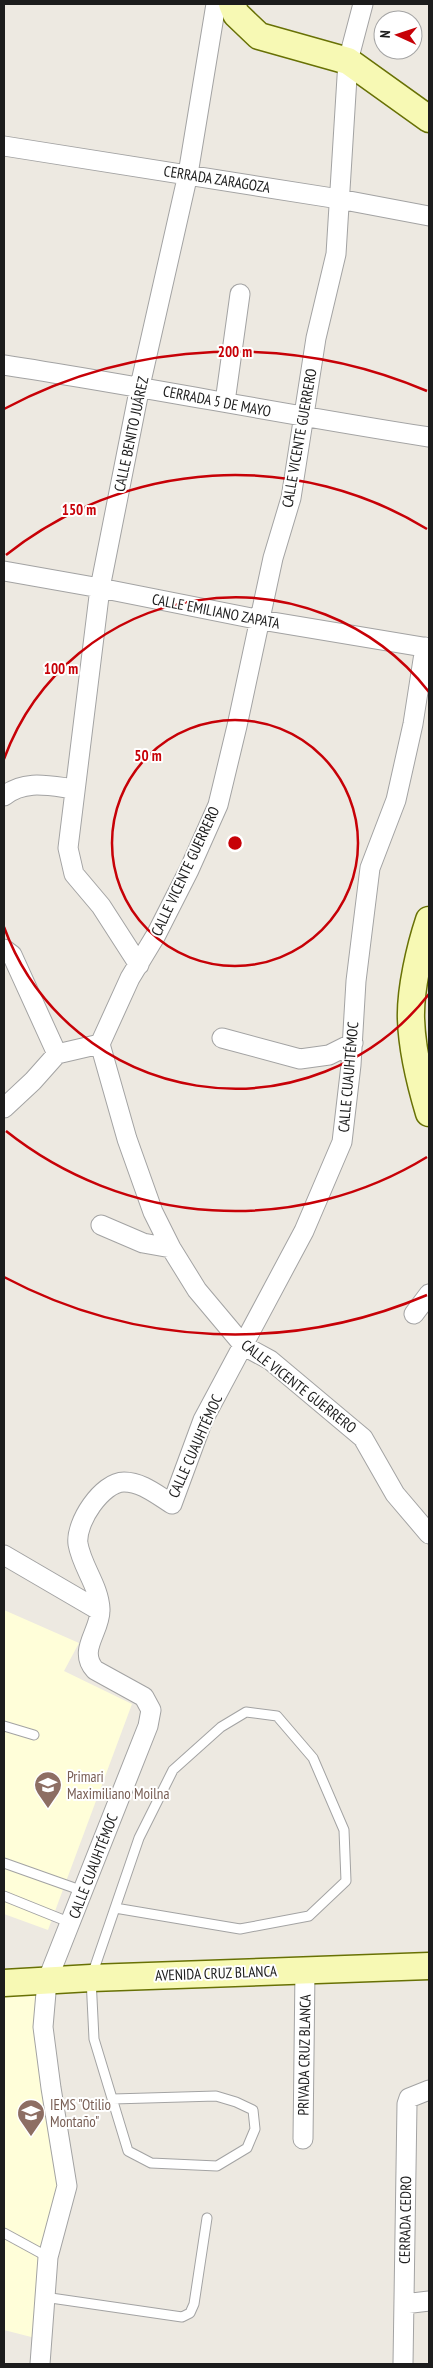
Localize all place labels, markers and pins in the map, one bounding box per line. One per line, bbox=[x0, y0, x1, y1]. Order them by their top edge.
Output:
centre of rings bbox=[226, 834, 244, 852]
place label: Primari Maximiliano Moilna bbox=[67, 1767, 169, 1803]
school or university icon: Primari Maximiliano Moilna bbox=[33, 1770, 63, 1809]
place label: IEMS "Otilio Montaño" bbox=[50, 2095, 111, 2131]
school or university icon: IEMS "Otilio Montaño" bbox=[16, 2098, 46, 2137]

